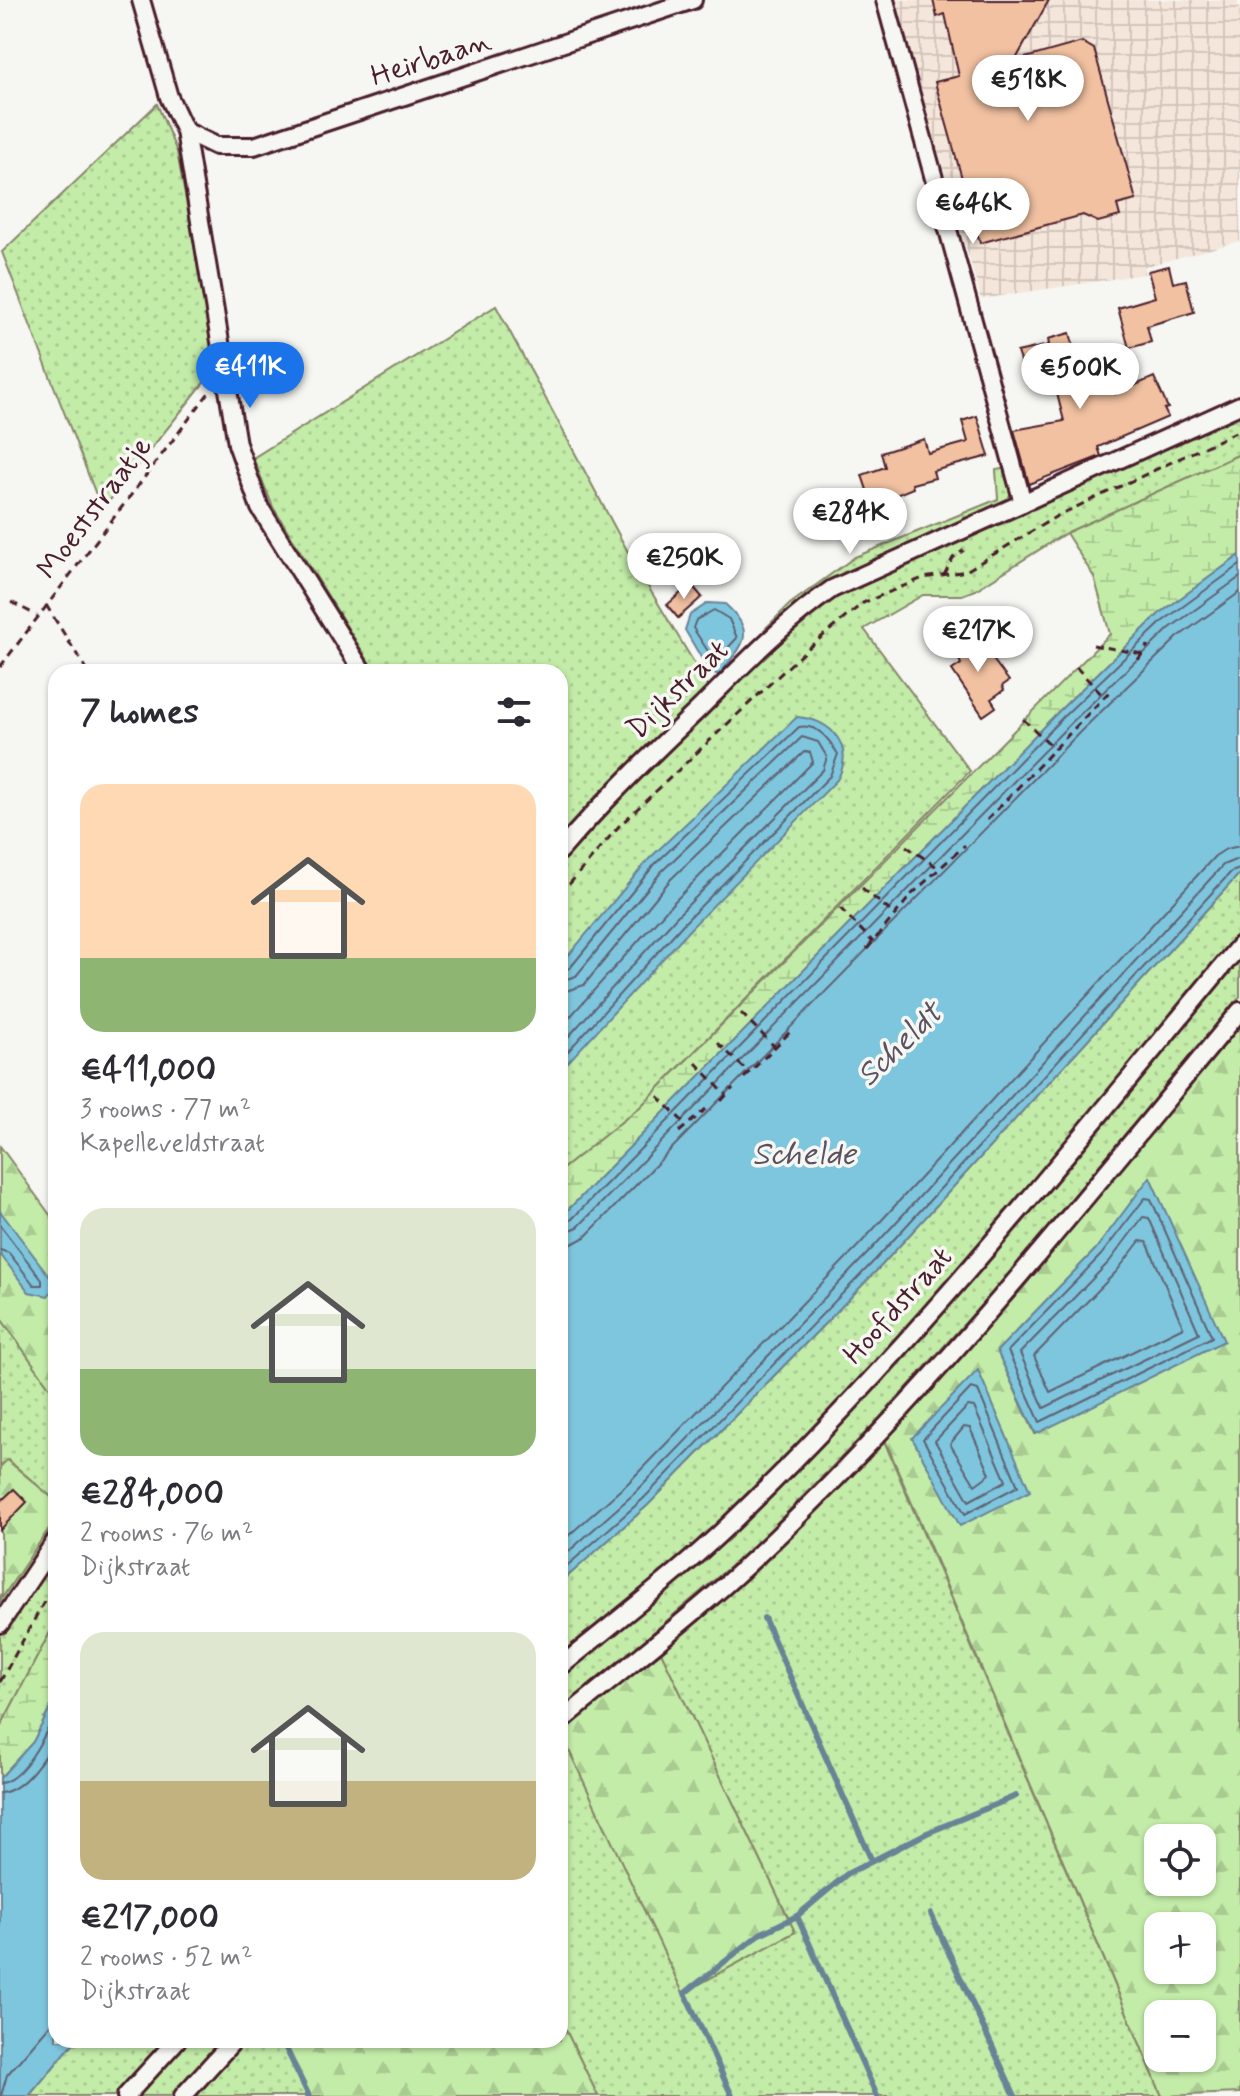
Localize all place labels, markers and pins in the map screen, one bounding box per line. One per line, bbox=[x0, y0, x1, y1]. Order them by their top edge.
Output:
pin: €518K bbox=[972, 55, 1084, 123]
pin: €646K bbox=[917, 178, 1029, 246]
pin: €411K bbox=[194, 342, 306, 410]
pin: €500K bbox=[1024, 343, 1136, 411]
pin: €284K bbox=[794, 488, 906, 556]
pin: €250K bbox=[628, 533, 740, 601]
pin: €217K bbox=[922, 606, 1034, 674]

